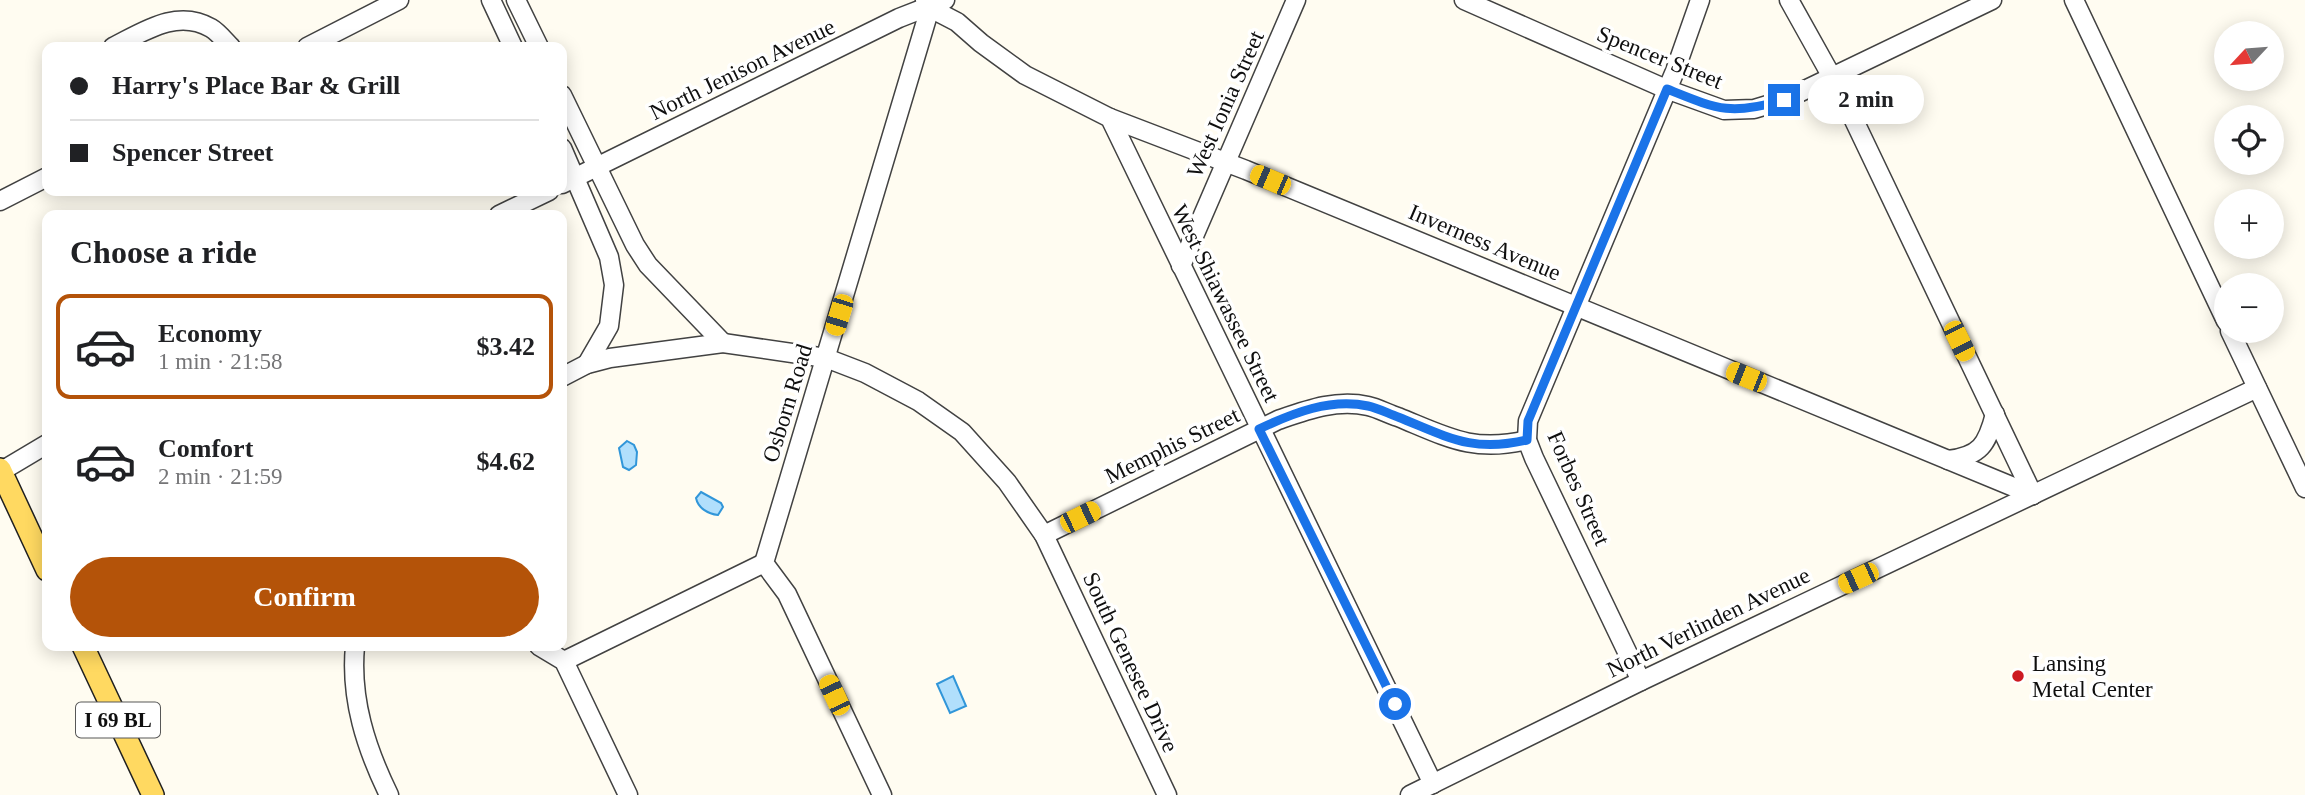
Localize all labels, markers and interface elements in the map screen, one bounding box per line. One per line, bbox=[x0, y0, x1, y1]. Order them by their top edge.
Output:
street label: North Jenison Avenue bbox=[646, 14, 839, 125]
street label: Spencer Street bbox=[1593, 21, 1727, 94]
north arrow bbox=[2214, 21, 2284, 91]
map controls bbox=[2214, 21, 2284, 343]
street label: West Ionia Street bbox=[1182, 26, 1269, 181]
text: Harry's Place Bar & Grill bbox=[112, 71, 400, 100]
callout: 2 min bbox=[1809, 76, 1924, 124]
route end bbox=[1768, 84, 1800, 116]
text: 2 min bbox=[1838, 87, 1894, 112]
button: locate bbox=[2214, 105, 2284, 175]
text: Spencer Street bbox=[112, 138, 274, 167]
car bbox=[1247, 162, 1294, 198]
button: + bbox=[2214, 189, 2284, 259]
street label: Inverness Avenue bbox=[1405, 199, 1564, 286]
street label: West Shiawassee Street bbox=[1167, 200, 1285, 407]
text: Choose a ride bbox=[70, 234, 257, 270]
button: − bbox=[2214, 273, 2284, 343]
car bbox=[823, 292, 856, 338]
icon: car bbox=[74, 315, 137, 378]
car bbox=[1941, 318, 1978, 364]
text: Economy bbox=[158, 319, 262, 348]
text: $3.42 bbox=[477, 332, 535, 361]
street label: Osborn Road bbox=[758, 341, 817, 465]
text: 1 min · 21:58 bbox=[158, 349, 283, 374]
car bbox=[1723, 359, 1770, 395]
street label: Memphis Street bbox=[1101, 402, 1244, 489]
street label: Forbes Street bbox=[1542, 427, 1615, 550]
icon: car bbox=[74, 430, 137, 493]
text: Comfort bbox=[158, 434, 253, 463]
text: $4.62 bbox=[477, 447, 535, 476]
text: 2 min · 21:59 bbox=[158, 464, 283, 489]
car bbox=[1057, 498, 1104, 536]
button: Confirm bbox=[70, 557, 539, 637]
car bbox=[1835, 560, 1882, 596]
street label: North Verlinden Avenue bbox=[1603, 562, 1814, 683]
street label: South Genesee Drive bbox=[1078, 568, 1183, 756]
place label: Lansing Metal Center bbox=[2032, 651, 2153, 702]
marker: Lansing Metal Center bbox=[2010, 668, 2026, 684]
car bbox=[816, 672, 853, 718]
route start bbox=[1379, 688, 1411, 720]
road number: I 69 BL bbox=[76, 702, 160, 738]

